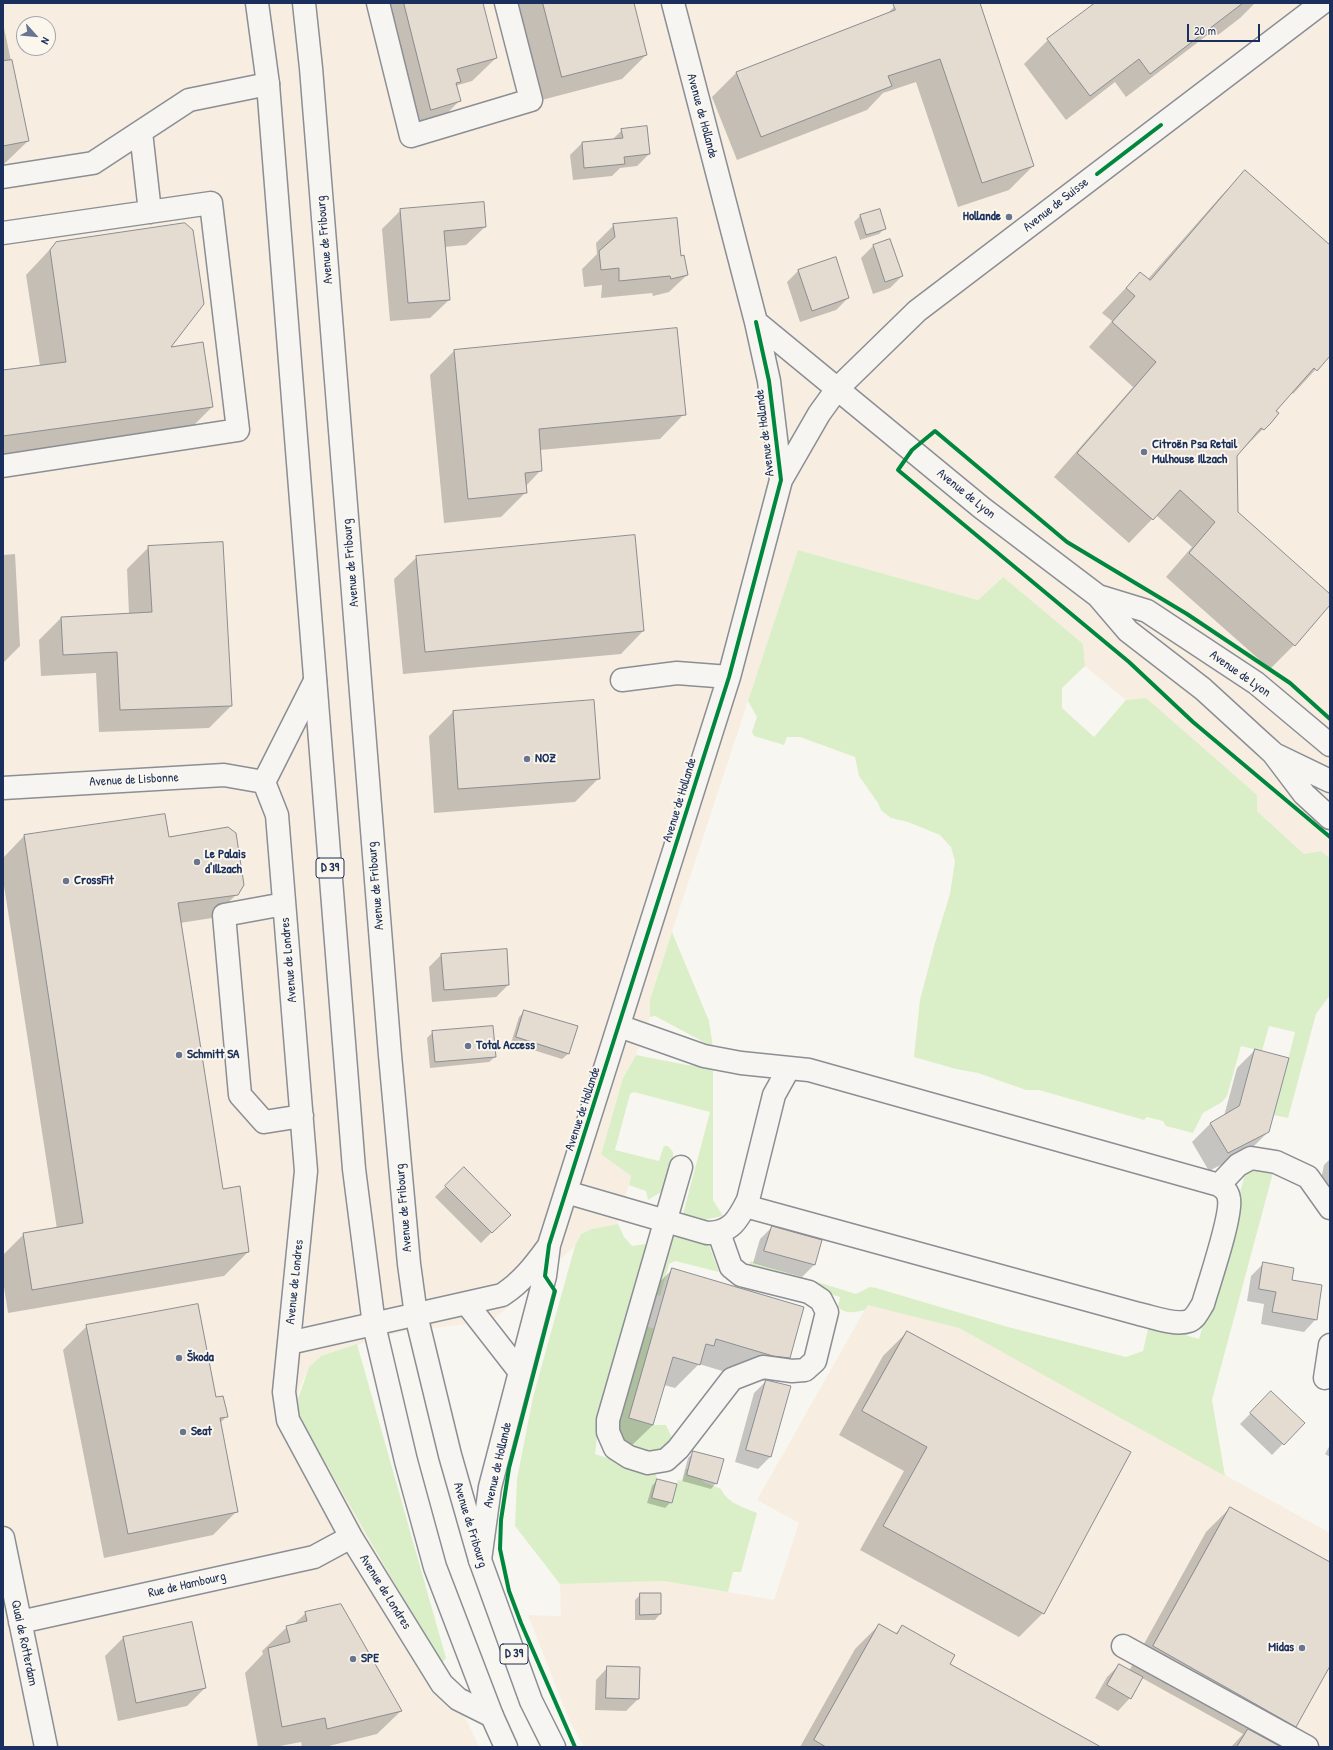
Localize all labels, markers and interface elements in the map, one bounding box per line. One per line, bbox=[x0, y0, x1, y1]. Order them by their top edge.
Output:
north arrow bbox=[16, 16, 56, 56]
scale bar bbox=[1189, 16, 1262, 42]
text: 20 m bbox=[1194, 22, 1216, 39]
text: N bbox=[38, 35, 53, 47]
street label: Avenue de Hollande bbox=[683, 72, 721, 160]
street label: Avenue de Suisse bbox=[1020, 175, 1092, 235]
street label: Avenue de Fribourg bbox=[313, 195, 337, 285]
place label: Hollande bbox=[963, 209, 1001, 225]
marker: Hollande bbox=[1004, 212, 1014, 222]
street label: Avenue de Hollande bbox=[752, 389, 778, 477]
place label: Citroën Psa Retail Mulhouse Illzach bbox=[1152, 437, 1237, 468]
marker: Citroën Psa Retail Mulhouse Illzach bbox=[1139, 447, 1149, 457]
street label: Avenue de Lyon bbox=[934, 466, 998, 522]
street label: Avenue de Fribourg bbox=[339, 518, 363, 608]
street label: Avenue de Lyon bbox=[1207, 647, 1273, 701]
place label: NOZ bbox=[535, 751, 556, 767]
marker: NOZ bbox=[522, 754, 532, 764]
street label: Avenue de Hollande bbox=[660, 756, 700, 844]
street label: Avenue de Lisbonne bbox=[89, 770, 179, 790]
street label: Avenue de Fribourg bbox=[364, 841, 388, 931]
place label: Le Palais d'Illzach bbox=[205, 847, 246, 878]
marker: Le Palais d'Illzach bbox=[192, 857, 202, 867]
road number: D 39 bbox=[316, 858, 344, 878]
place label: CrossFit bbox=[74, 873, 114, 889]
marker: CrossFit bbox=[61, 876, 71, 886]
street label: Avenue de Londres bbox=[278, 917, 300, 1003]
place label: Total Access bbox=[476, 1038, 535, 1054]
marker: Total Access bbox=[463, 1041, 473, 1051]
place label: Schmitt SA bbox=[187, 1047, 239, 1063]
marker: Schmitt SA bbox=[174, 1050, 184, 1060]
street label: Avenue de Hollande bbox=[562, 1065, 604, 1153]
street label: Avenue de Fribourg bbox=[392, 1163, 416, 1253]
street label: Avenue de Londres bbox=[283, 1239, 307, 1325]
place label: Škoda bbox=[187, 1350, 214, 1366]
marker: Škoda bbox=[174, 1353, 184, 1363]
street label: Avenue de Hollande bbox=[481, 1421, 515, 1509]
place label: Seat bbox=[191, 1424, 212, 1440]
marker: Seat bbox=[178, 1427, 188, 1437]
street label: Avenue de Fribourg bbox=[450, 1480, 490, 1570]
street label: Avenue de Londres bbox=[356, 1552, 414, 1632]
street label: Rue de Hambourg bbox=[147, 1569, 227, 1601]
street label: Quai de Rotterdam bbox=[7, 1599, 41, 1687]
place label: Midas bbox=[1268, 1640, 1294, 1656]
marker: Midas bbox=[1297, 1643, 1307, 1653]
road number: D 39 bbox=[500, 1644, 528, 1664]
place label: SPE bbox=[361, 1651, 379, 1667]
marker: SPE bbox=[348, 1654, 358, 1664]

